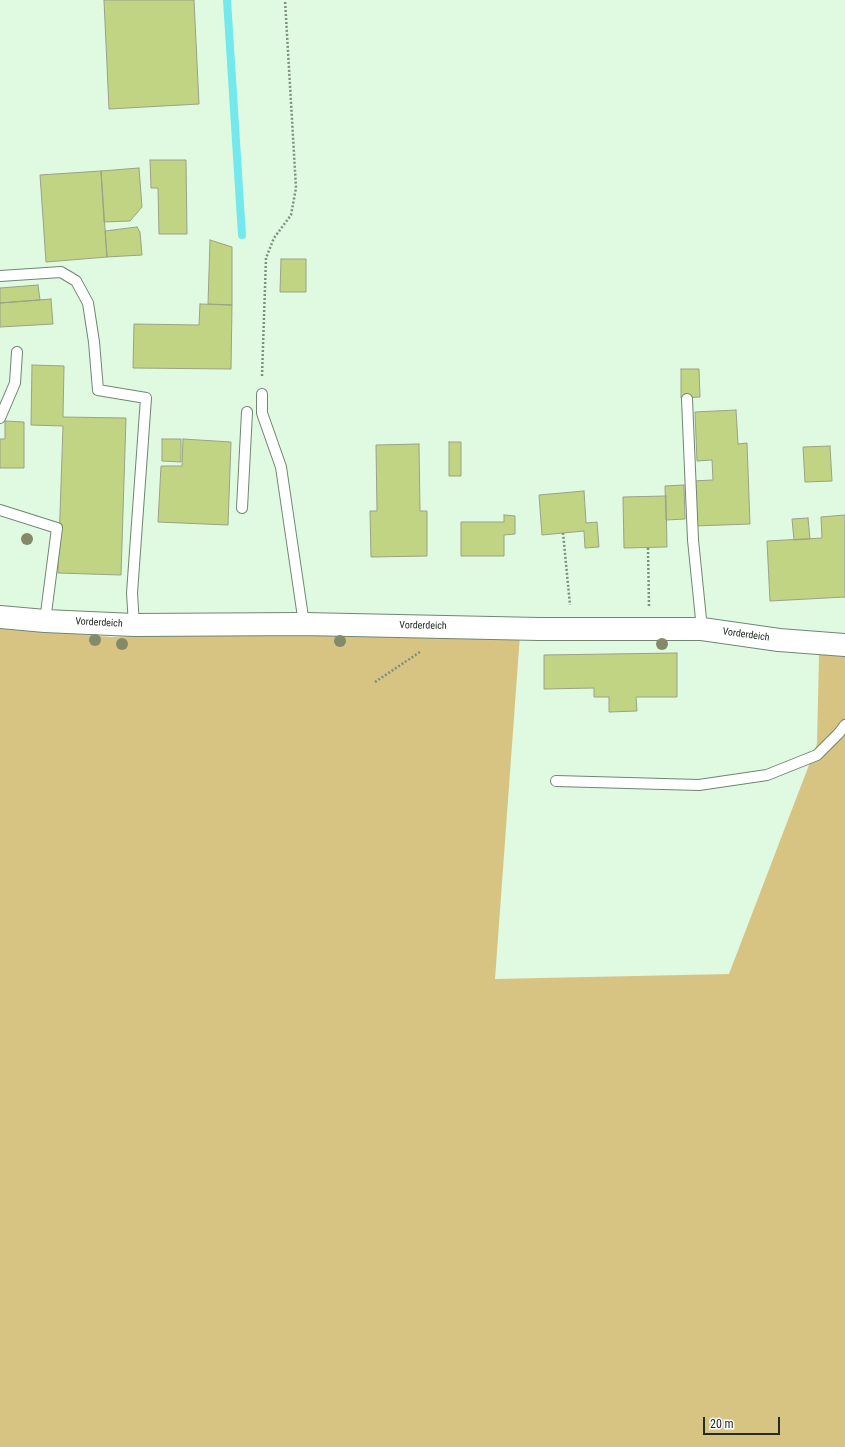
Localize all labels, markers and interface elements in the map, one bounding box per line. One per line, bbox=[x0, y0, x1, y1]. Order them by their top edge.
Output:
street label: Vorderdeich bbox=[75, 616, 123, 630]
street label: Vorderdeich bbox=[399, 620, 447, 632]
street label: Vorderdeich bbox=[722, 626, 770, 644]
scale bar bbox=[705, 1409, 782, 1435]
text: 20 m bbox=[710, 1417, 734, 1431]

